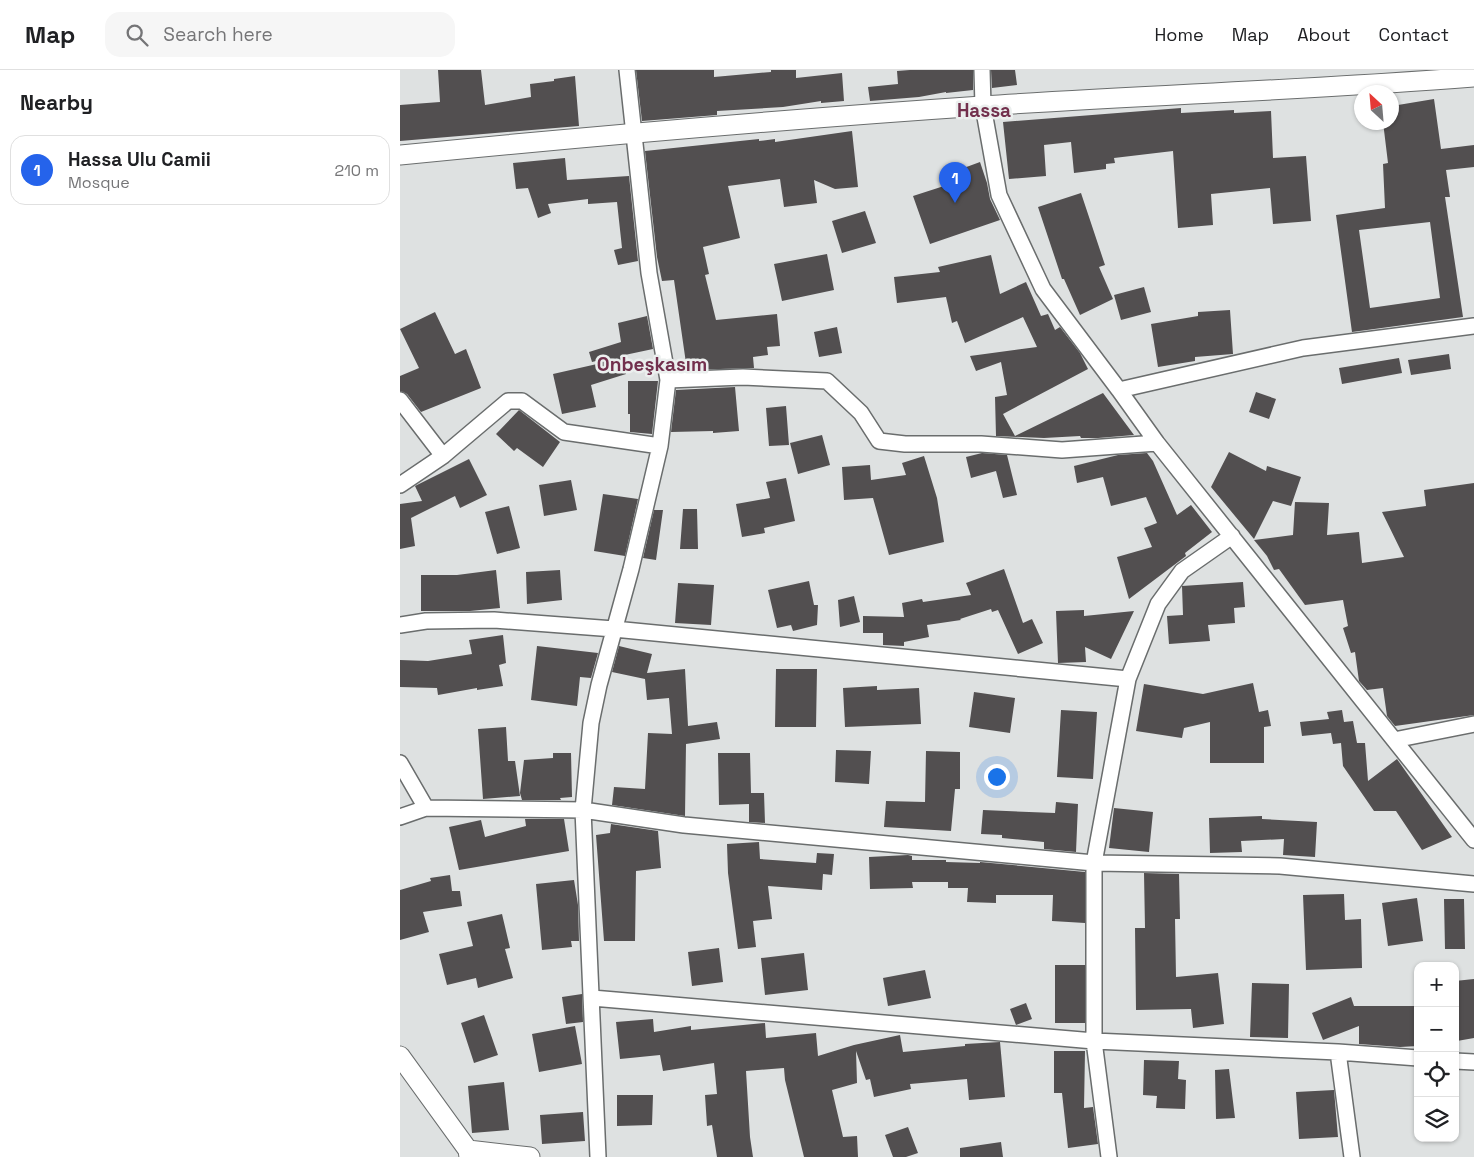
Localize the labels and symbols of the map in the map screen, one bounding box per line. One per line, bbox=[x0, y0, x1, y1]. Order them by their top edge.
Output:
north arrow bbox=[1354, 85, 1399, 130]
district label: Hassa bbox=[957, 98, 1011, 123]
pin: 1 bbox=[939, 162, 971, 203]
district label: Onbeşkasım bbox=[597, 352, 707, 377]
your location bbox=[984, 764, 1010, 790]

